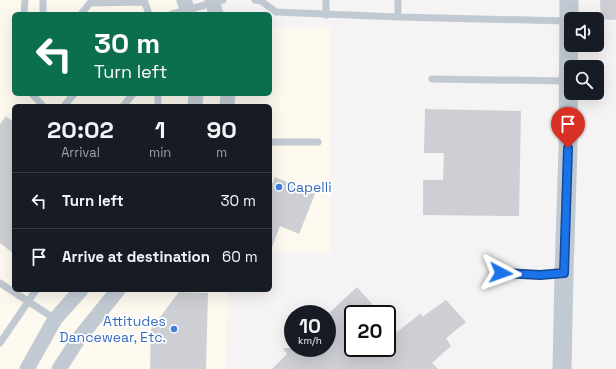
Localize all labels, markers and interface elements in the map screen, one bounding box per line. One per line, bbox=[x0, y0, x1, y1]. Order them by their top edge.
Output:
map controls bbox=[564, 12, 604, 100]
button: sound bbox=[564, 12, 604, 52]
text: 30 m bbox=[94, 25, 160, 61]
icon: left bbox=[28, 28, 80, 80]
text: Turn left bbox=[94, 60, 167, 83]
button: search bbox=[564, 60, 604, 100]
pin bbox=[551, 107, 585, 148]
icon: arrive bbox=[557, 113, 579, 135]
text: 20:02 bbox=[47, 114, 114, 145]
text: 1 bbox=[155, 114, 166, 145]
text: 90 bbox=[206, 114, 237, 145]
text: Arrival bbox=[61, 144, 100, 161]
text: min bbox=[149, 144, 171, 161]
text: m bbox=[216, 144, 227, 161]
place label: Capelli bbox=[287, 178, 332, 196]
marker: Capelli bbox=[274, 182, 284, 192]
icon: left bbox=[28, 190, 50, 212]
text: Turn left bbox=[62, 191, 124, 210]
text: 30 m bbox=[221, 191, 256, 210]
icon: arrive bbox=[28, 246, 50, 268]
text: Arrive at destination bbox=[62, 247, 210, 266]
text: 60 m bbox=[222, 247, 258, 266]
position arrow bbox=[480, 252, 522, 294]
speed limit sign: 20 bbox=[344, 305, 396, 357]
place label: Attitudes Dancewear, Etc. bbox=[59, 312, 166, 346]
text: 10 bbox=[299, 313, 321, 339]
marker: Attitudes Dancewear, Etc. bbox=[169, 324, 179, 334]
text: km/h bbox=[298, 334, 322, 347]

